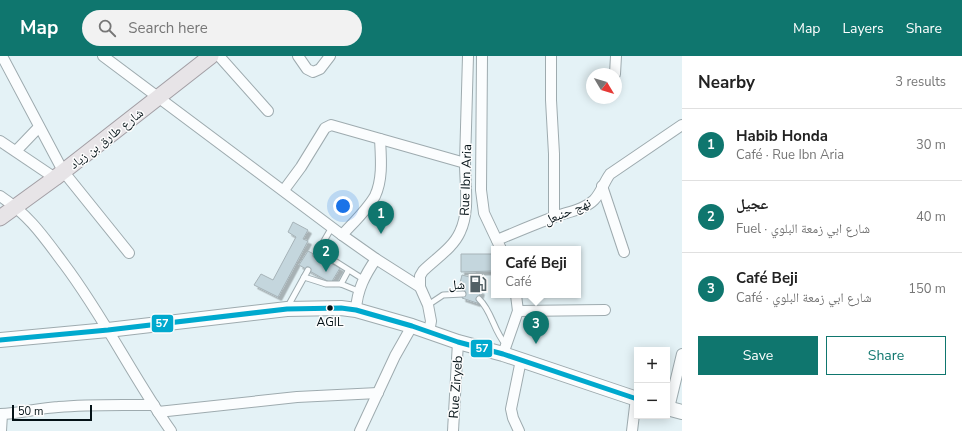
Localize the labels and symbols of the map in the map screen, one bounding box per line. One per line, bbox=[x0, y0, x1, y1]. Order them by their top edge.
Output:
north arrow bbox=[586, 68, 622, 104]
street label: شارع طارق بن زياد bbox=[66, 104, 147, 173]
street label: Rue Ibn Aria bbox=[456, 144, 476, 216]
street label: نهج حنبعل bbox=[541, 194, 594, 230]
your location bbox=[333, 196, 353, 216]
pin: 1 bbox=[368, 201, 394, 234]
pin: 2 bbox=[313, 239, 339, 272]
fuel station icon: شل bbox=[468, 274, 488, 294]
place label: شل bbox=[449, 276, 465, 294]
marker: AGIL bbox=[325, 303, 335, 313]
pin: 3 bbox=[523, 311, 549, 344]
line badge: 57 bbox=[151, 314, 174, 333]
place label: AGIL bbox=[317, 314, 344, 330]
text: 57 bbox=[155, 316, 169, 331]
line badge: 57 bbox=[470, 339, 493, 358]
text: 57 bbox=[475, 341, 489, 356]
street label: Rue Ziryeb bbox=[445, 355, 467, 419]
scale bar bbox=[12, 403, 92, 422]

